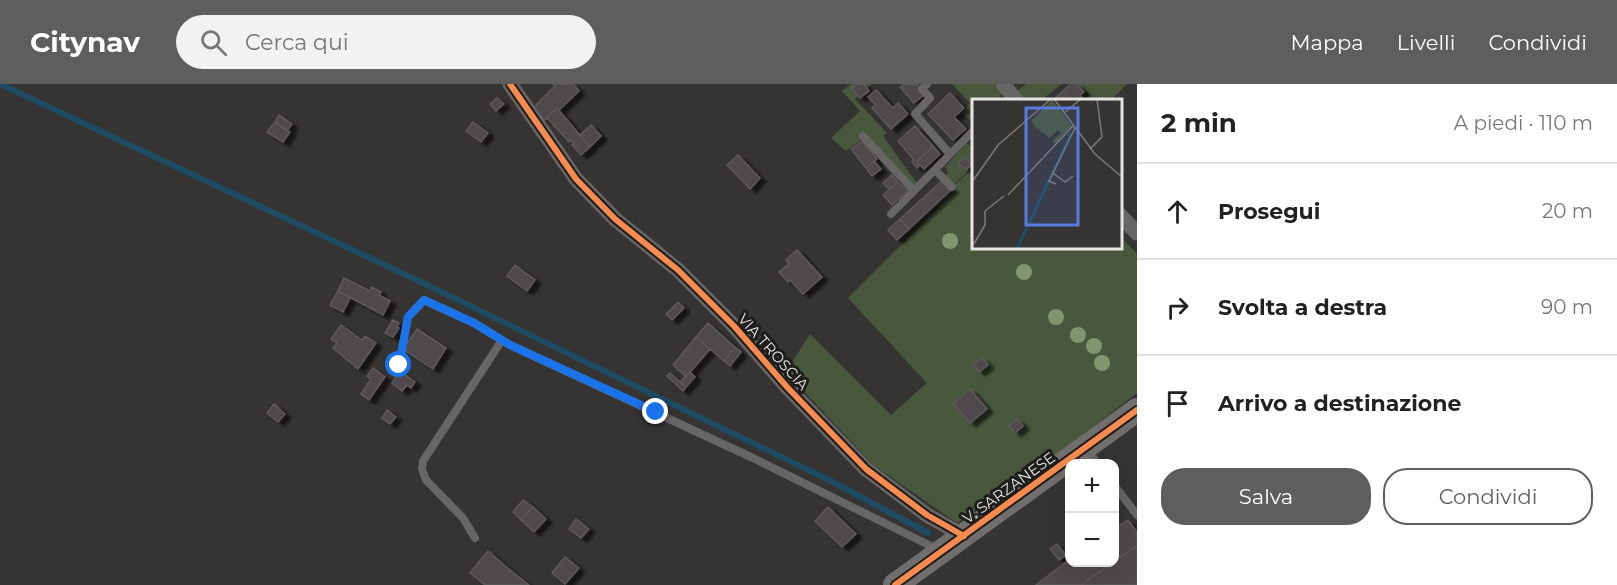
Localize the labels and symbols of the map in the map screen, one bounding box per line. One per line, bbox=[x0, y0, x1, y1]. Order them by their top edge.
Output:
inset map bbox=[972, 99, 1122, 249]
street label: VIA TROSCIA bbox=[734, 309, 813, 394]
route start bbox=[385, 351, 411, 377]
route end bbox=[642, 398, 668, 424]
street label: V. SARZANESE bbox=[959, 448, 1059, 528]

